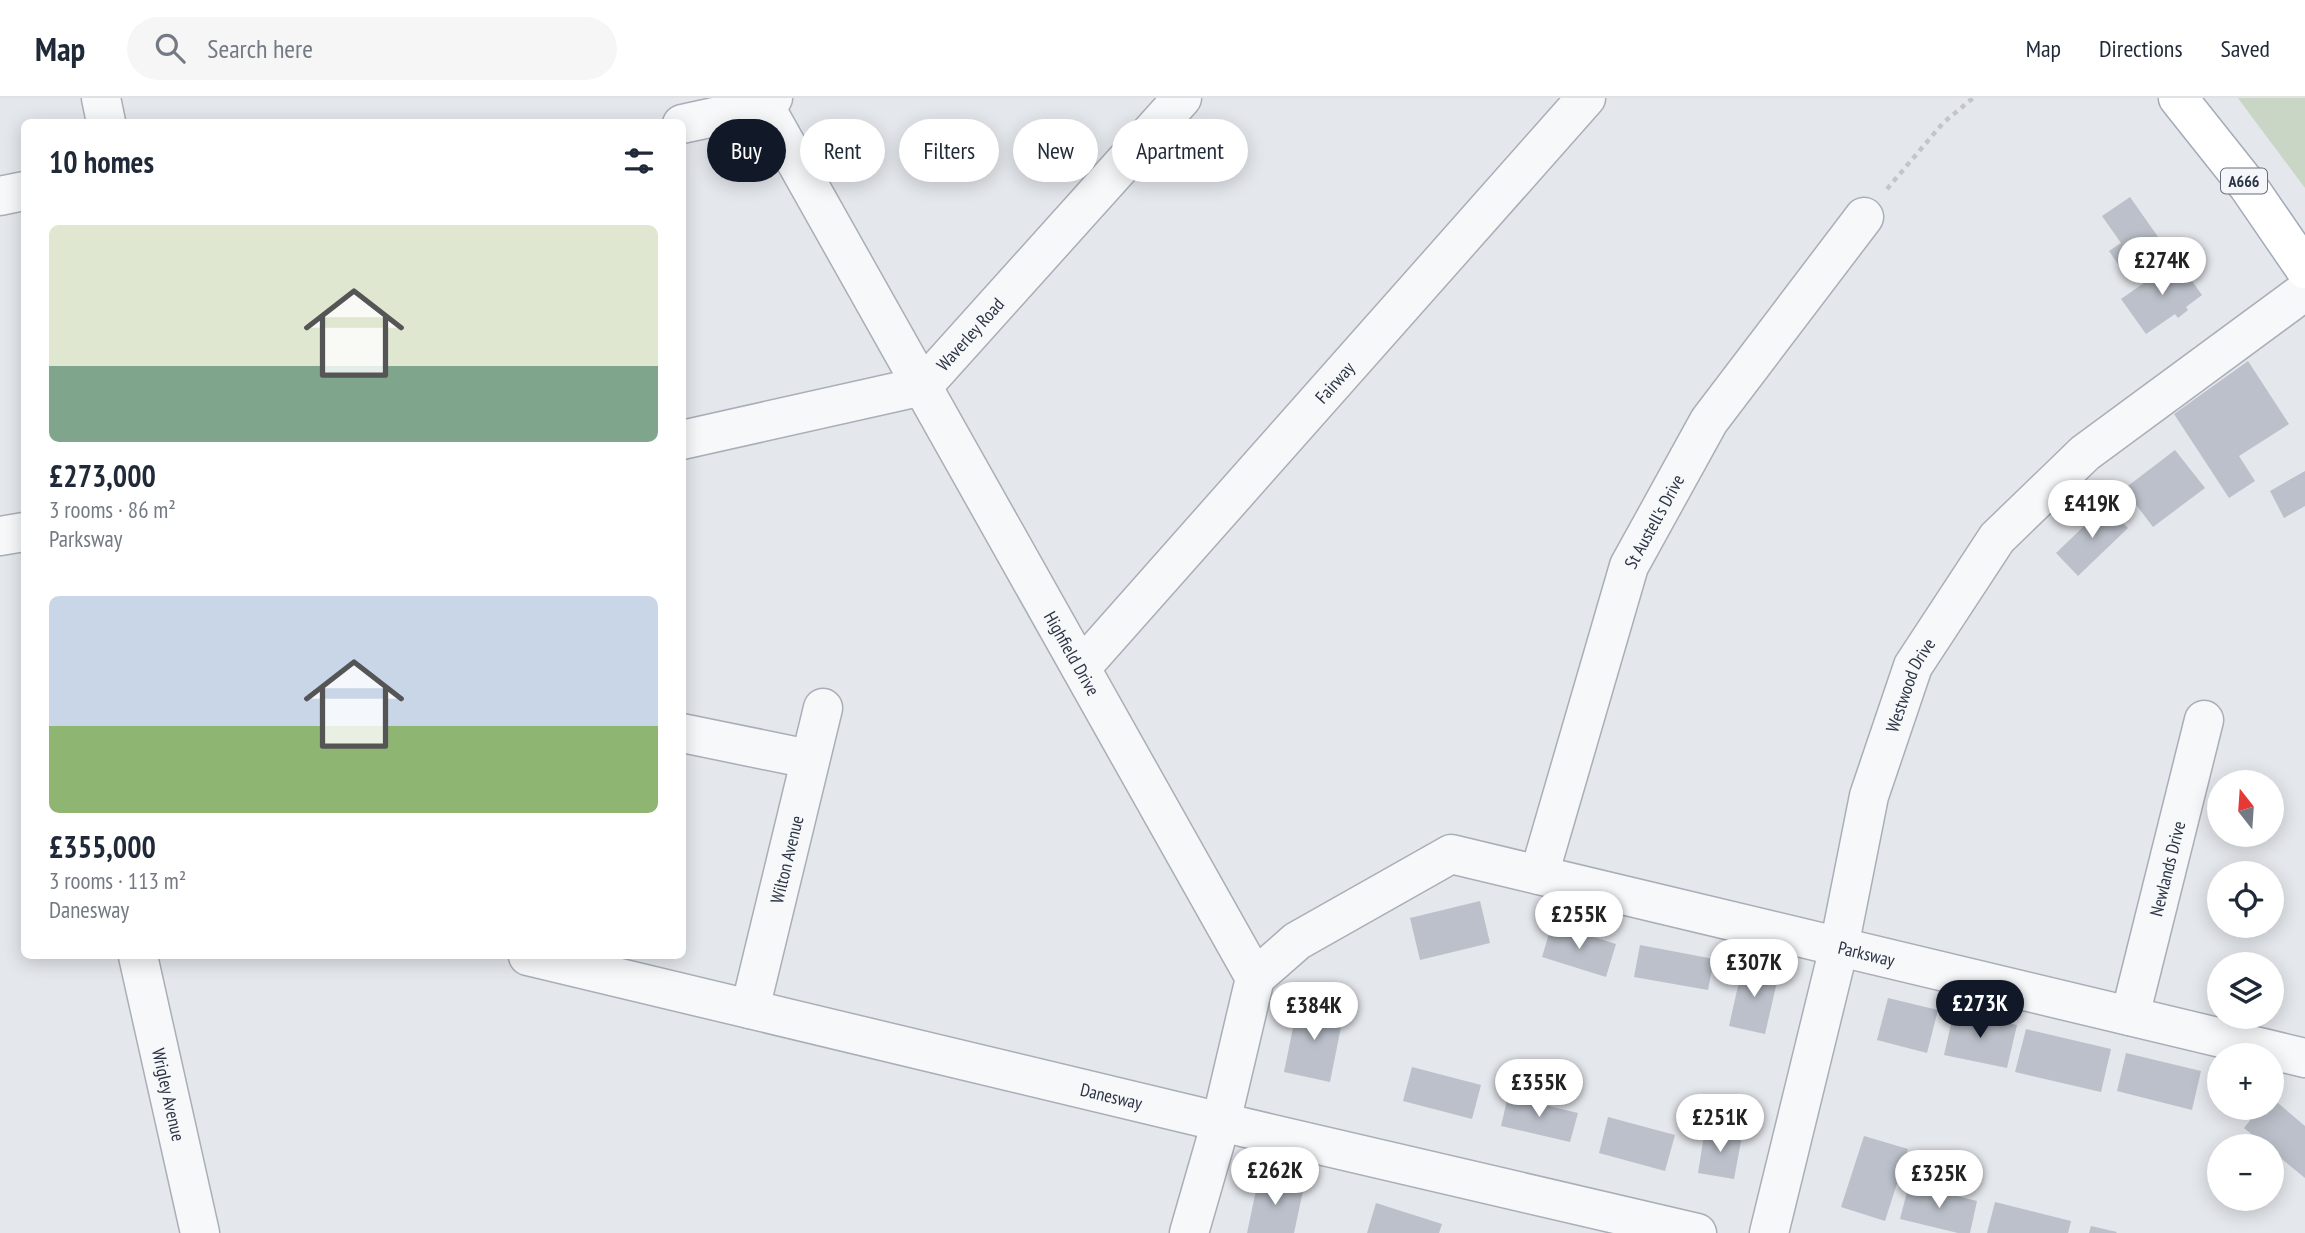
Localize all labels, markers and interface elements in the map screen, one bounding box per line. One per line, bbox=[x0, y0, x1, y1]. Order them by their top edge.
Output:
search box bbox=[127, 17, 617, 80]
text: Map bbox=[35, 27, 85, 70]
icon: search bbox=[151, 29, 189, 67]
text: Search here bbox=[207, 32, 313, 65]
text: Map bbox=[2026, 33, 2061, 64]
text: Directions bbox=[2099, 33, 2183, 64]
text: Saved bbox=[2221, 33, 2270, 64]
chip: Buy bbox=[707, 119, 786, 182]
chip: Rent bbox=[800, 119, 885, 182]
chip: Filters bbox=[899, 119, 999, 182]
chip: New bbox=[1013, 119, 1098, 182]
chip: Apartment bbox=[1112, 119, 1248, 182]
text: 10 homes bbox=[49, 142, 154, 181]
icon: filters bbox=[620, 142, 658, 180]
road number: A666 bbox=[2221, 169, 2267, 194]
pin: £274K bbox=[2113, 238, 2211, 297]
text: £274K bbox=[2134, 245, 2190, 274]
icon: home bbox=[291, 270, 417, 396]
street label: Waverley Road bbox=[931, 293, 1009, 375]
street label: Fairway bbox=[1310, 356, 1359, 408]
text: £273,000 bbox=[49, 456, 156, 495]
street label: St Austell's Drive bbox=[1619, 470, 1689, 572]
pin: £419K bbox=[2043, 480, 2141, 540]
text: £419K bbox=[2064, 488, 2120, 517]
text: 3 rooms · 86 m² bbox=[49, 495, 176, 524]
text: Parksway bbox=[49, 524, 122, 553]
street label: Highfield Drive bbox=[1039, 607, 1105, 699]
street label: Westwood Drive bbox=[1880, 633, 1940, 735]
icon: home bbox=[291, 641, 417, 767]
north arrow bbox=[2207, 770, 2284, 847]
map controls bbox=[2207, 770, 2284, 1211]
street label: Wilton Avenue bbox=[765, 813, 808, 906]
street label: Newlands Drive bbox=[2144, 819, 2190, 919]
text: £355,000 bbox=[49, 827, 156, 866]
button: locate bbox=[2207, 861, 2284, 938]
text: 3 rooms · 113 m² bbox=[49, 866, 186, 895]
pin: £255K bbox=[1530, 892, 1628, 951]
text: Danesway bbox=[49, 895, 129, 924]
text: £255K bbox=[1551, 899, 1607, 928]
street label: Parksway bbox=[1836, 935, 1897, 971]
pin: £307K bbox=[1705, 940, 1803, 999]
text: £307K bbox=[1726, 947, 1782, 976]
button: layers bbox=[2207, 952, 2284, 1029]
pin: £273K bbox=[1931, 981, 2029, 1040]
pin: £384K bbox=[1265, 982, 1363, 1042]
text: £273K bbox=[1952, 988, 2008, 1017]
text: £384K bbox=[1286, 990, 1342, 1019]
button: + bbox=[2207, 1043, 2284, 1120]
street label: Wrigley Avenue bbox=[147, 1046, 191, 1143]
pin: £355K bbox=[1490, 1060, 1588, 1119]
text: £355K bbox=[1511, 1067, 1567, 1096]
street label: Danesway bbox=[1078, 1077, 1145, 1114]
pin: £251K bbox=[1671, 1094, 1769, 1154]
text: £251K bbox=[1692, 1102, 1748, 1131]
button: − bbox=[2207, 1134, 2284, 1211]
pin: £262K bbox=[1226, 1148, 1324, 1207]
pin: £325K bbox=[1890, 1150, 1988, 1210]
text: £262K bbox=[1247, 1155, 1303, 1184]
text: £325K bbox=[1911, 1158, 1967, 1187]

